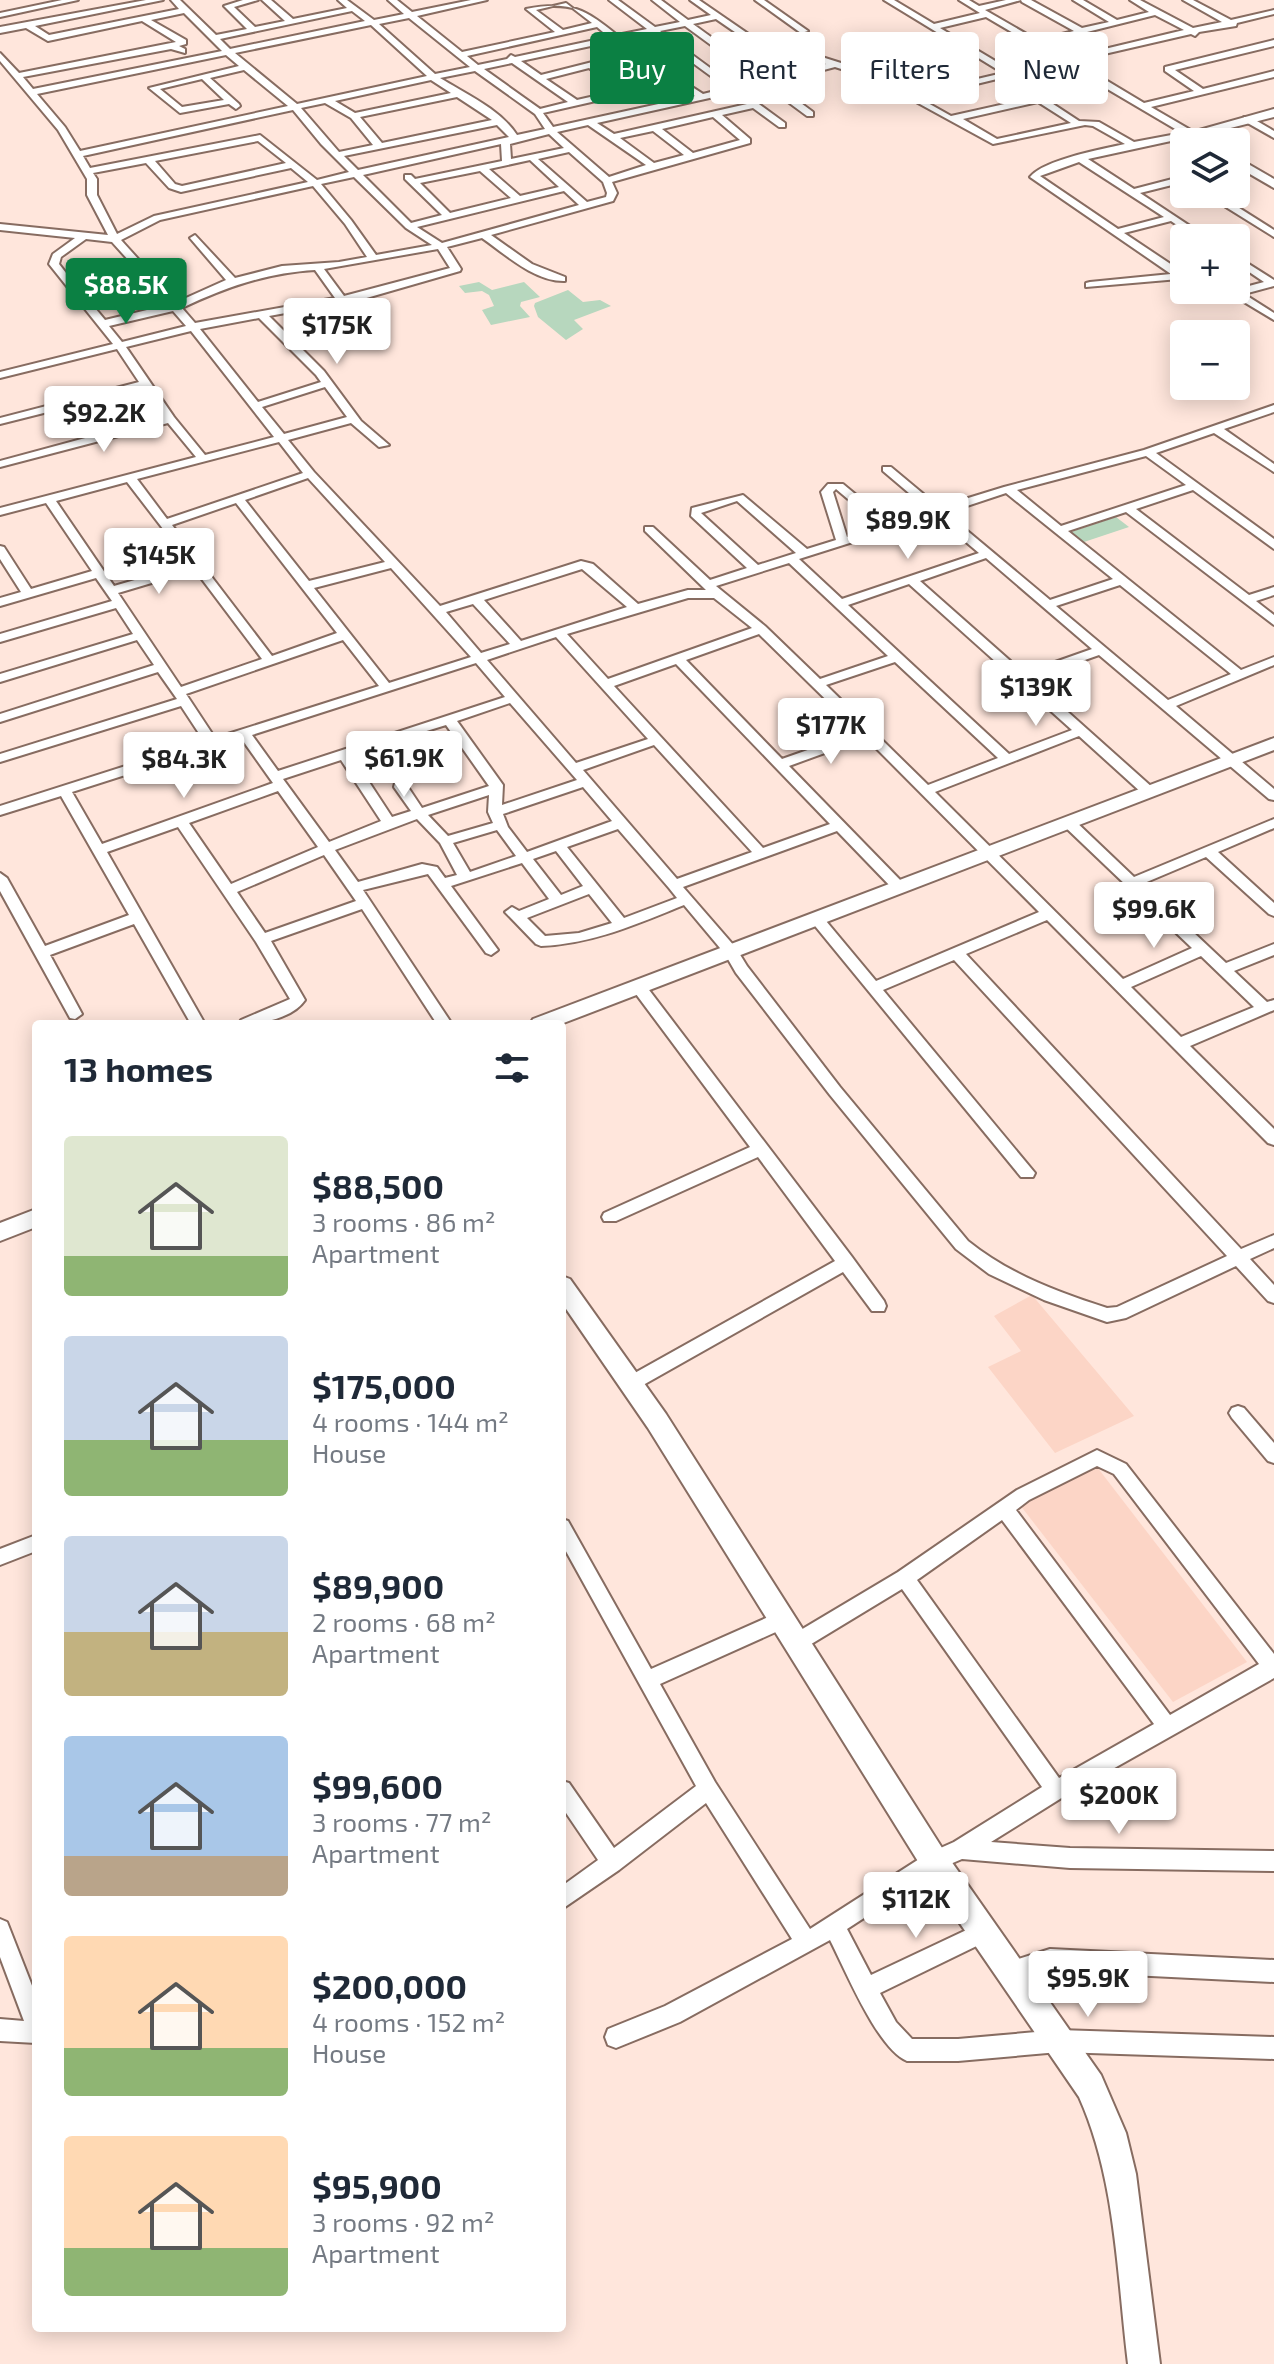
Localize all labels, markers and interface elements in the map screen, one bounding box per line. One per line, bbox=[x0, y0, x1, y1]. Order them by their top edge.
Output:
chip: Buy bbox=[590, 32, 694, 104]
chip: Rent bbox=[710, 32, 825, 104]
chip: Filters bbox=[841, 32, 979, 104]
chip: New bbox=[995, 32, 1108, 104]
map controls bbox=[1170, 128, 1250, 400]
button: layers bbox=[1170, 128, 1250, 208]
button: + bbox=[1170, 224, 1250, 304]
pin: $88.5K bbox=[61, 258, 191, 326]
text: $88.5K bbox=[84, 268, 168, 299]
pin: $175K bbox=[281, 298, 393, 366]
text: $175K bbox=[302, 308, 372, 339]
button: − bbox=[1170, 320, 1250, 400]
pin: $92.2K bbox=[39, 386, 169, 454]
text: $92.2K bbox=[62, 396, 146, 427]
pin: $89.9K bbox=[843, 493, 973, 561]
text: $89.9K bbox=[866, 503, 950, 534]
pin: $145K bbox=[103, 528, 215, 596]
text: $145K bbox=[122, 538, 196, 569]
pin: $139K bbox=[980, 660, 1092, 728]
text: $139K bbox=[1000, 670, 1072, 701]
pin: $177K bbox=[775, 698, 887, 766]
text: $177K bbox=[796, 708, 866, 739]
pin: $61.9K bbox=[339, 731, 469, 799]
pin: $84.3K bbox=[119, 732, 249, 800]
text: $61.9K bbox=[364, 741, 444, 772]
text: $84.3K bbox=[141, 742, 227, 773]
pin: $99.6K bbox=[1089, 882, 1219, 950]
text: $99.6K bbox=[1112, 892, 1196, 923]
icon: filters bbox=[490, 1046, 534, 1090]
text: 13 homes bbox=[64, 1048, 213, 1089]
text: $88,500 bbox=[312, 1165, 444, 1206]
icon: home bbox=[128, 1168, 224, 1264]
text: 3 rooms · 86 m² bbox=[312, 1206, 496, 1237]
text: Apartment bbox=[312, 1237, 440, 1268]
text: $175,000 bbox=[312, 1365, 456, 1406]
icon: home bbox=[128, 1368, 224, 1464]
text: 4 rooms · 144 m² bbox=[312, 1406, 509, 1437]
text: House bbox=[312, 1437, 386, 1468]
text: $89,900 bbox=[312, 1565, 444, 1606]
icon: home bbox=[128, 1568, 224, 1664]
text: 2 rooms · 68 m² bbox=[312, 1606, 496, 1637]
text: Apartment bbox=[312, 1637, 440, 1668]
text: $99,600 bbox=[312, 1765, 443, 1806]
icon: home bbox=[128, 1768, 224, 1864]
pin: $200K bbox=[1063, 1768, 1175, 1836]
text: $200K bbox=[1079, 1778, 1159, 1809]
text: 3 rooms · 77 m² bbox=[312, 1806, 492, 1837]
text: Apartment bbox=[312, 1837, 440, 1868]
pin: $112K bbox=[860, 1872, 972, 1940]
text: $112K bbox=[881, 1882, 951, 1913]
pin: $95.9K bbox=[1023, 1951, 1153, 2019]
text: $95.9K bbox=[1047, 1961, 1129, 1992]
text: $200,000 bbox=[312, 1965, 467, 2006]
icon: home bbox=[128, 1968, 224, 2064]
text: 4 rooms · 152 m² bbox=[312, 2006, 505, 2037]
text: House bbox=[312, 2037, 386, 2068]
text: $95,900 bbox=[312, 2165, 442, 2206]
icon: home bbox=[128, 2168, 224, 2264]
text: 3 rooms · 92 m² bbox=[312, 2206, 494, 2237]
text: Apartment bbox=[312, 2237, 440, 2268]

